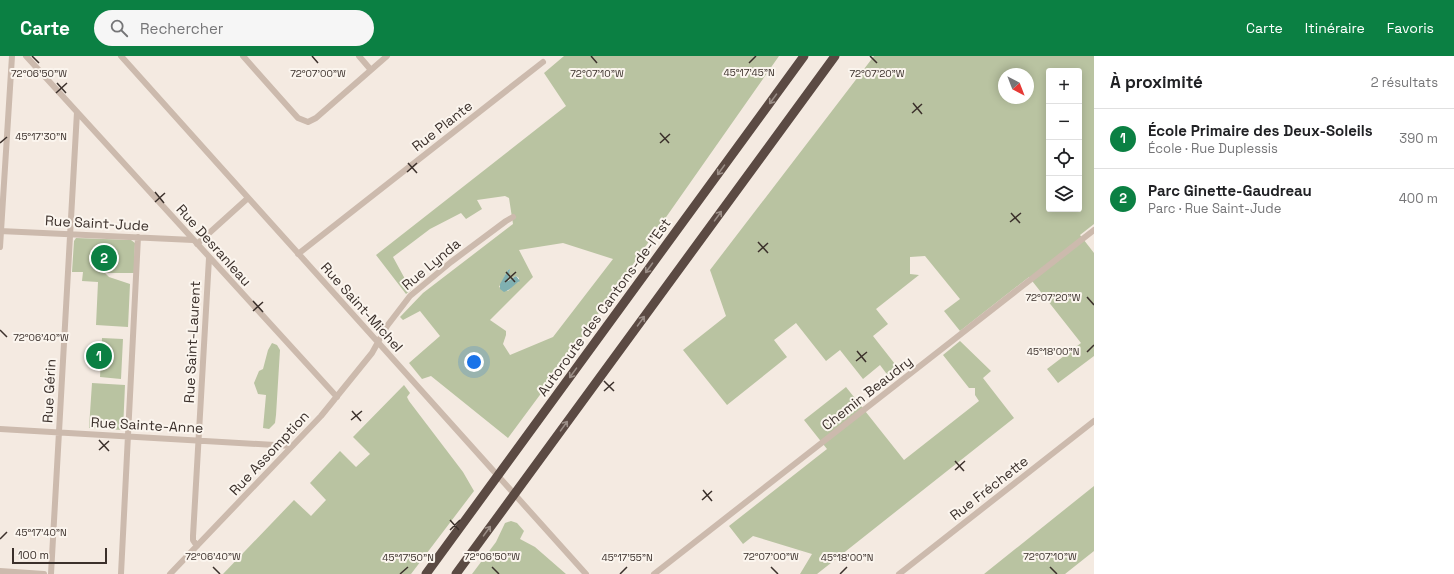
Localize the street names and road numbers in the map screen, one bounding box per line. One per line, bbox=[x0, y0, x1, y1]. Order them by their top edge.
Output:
street label: Rue Plante bbox=[408, 97, 476, 155]
street label: Rue Desranleau bbox=[172, 200, 256, 290]
street label: Rue Saint-Jude bbox=[45, 211, 149, 235]
street label: Autoroute des Cantons-de-l'Est bbox=[533, 215, 675, 399]
street label: Rue Lynda bbox=[398, 234, 464, 294]
street label: Rue Saint-Michel bbox=[317, 258, 407, 356]
street label: Rue Saint-Laurent bbox=[180, 280, 204, 404]
street label: Chemin Beaudry bbox=[818, 352, 916, 434]
street label: Rue Gérin bbox=[38, 359, 60, 423]
street label: Rue Assomption bbox=[225, 407, 313, 499]
street label: Rue Sainte-Anne bbox=[90, 413, 204, 437]
street label: Rue Fréchette bbox=[946, 452, 1032, 524]

